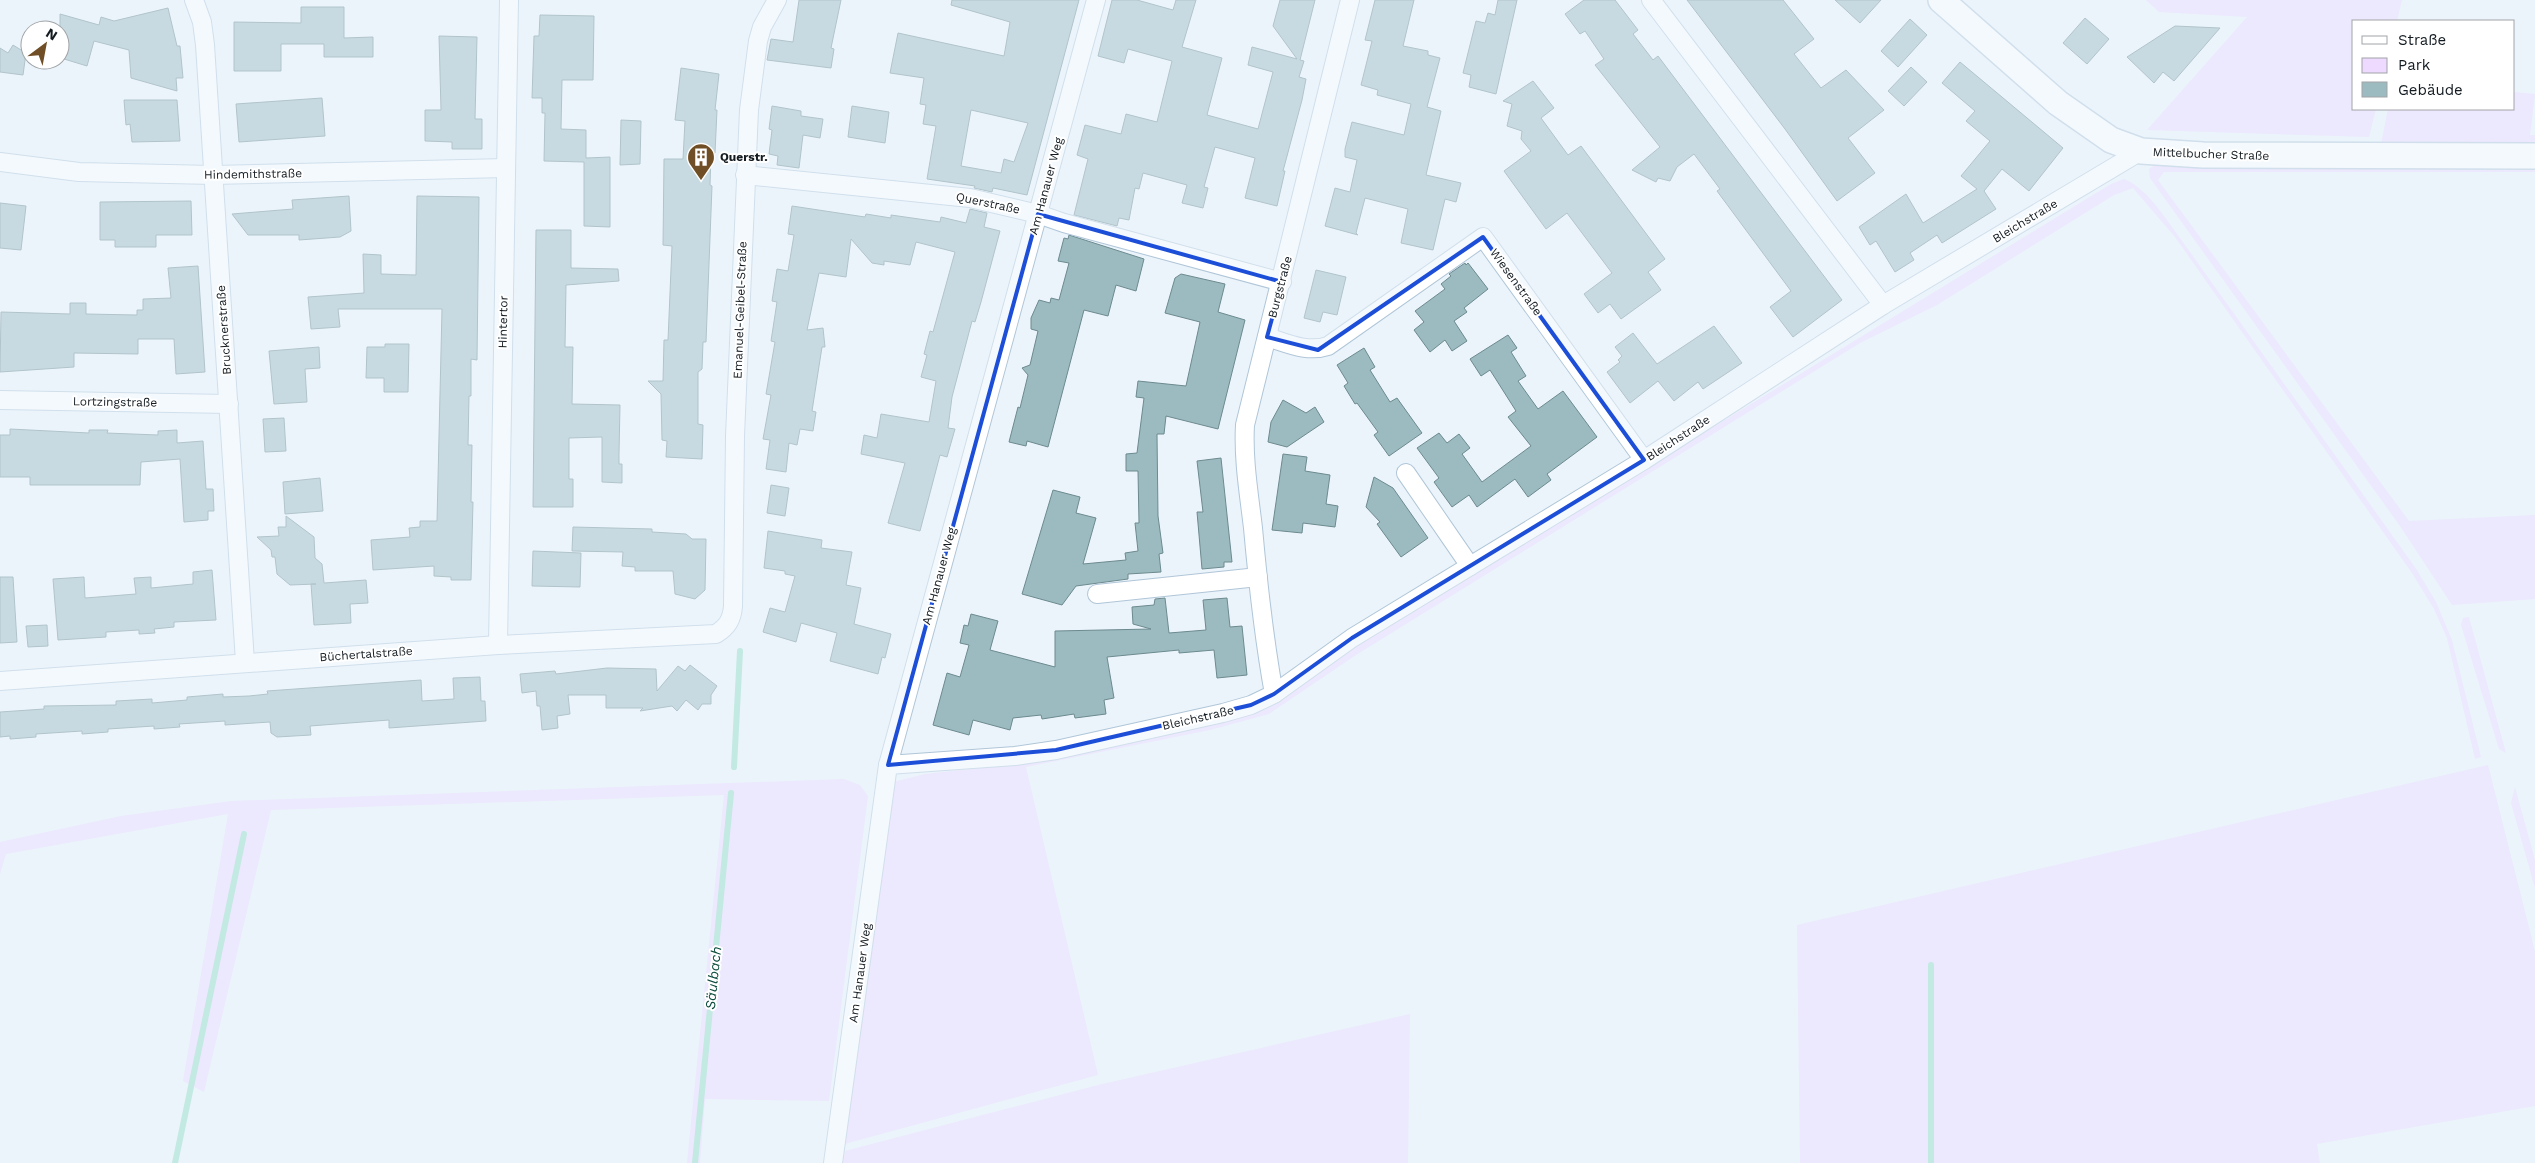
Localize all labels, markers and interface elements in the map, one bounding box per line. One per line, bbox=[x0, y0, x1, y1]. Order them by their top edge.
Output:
north arrow bbox=[20, 20, 70, 70]
legend bbox=[2352, 20, 2515, 110]
text: N bbox=[43, 24, 61, 44]
text: Straße bbox=[2398, 31, 2446, 49]
text: Park bbox=[2398, 56, 2431, 74]
text: Gebäude bbox=[2398, 81, 2463, 99]
street label: Am Hanauer Weg bbox=[1026, 135, 1066, 236]
building icon: Querstr. bbox=[686, 142, 716, 181]
street label: Mittelbucher Straße bbox=[2152, 145, 2270, 163]
place label: Querstr. bbox=[720, 150, 768, 164]
street label: Hindemithstraße bbox=[204, 166, 302, 182]
street label: Querstraße bbox=[955, 189, 1021, 217]
street label: Bleichstraße bbox=[1990, 196, 2060, 246]
street label: Emanuel-Geibel-Straße bbox=[731, 241, 749, 379]
street label: Wiesenstraße bbox=[1487, 246, 1545, 318]
street label: Burgstraße bbox=[1265, 254, 1295, 319]
street label: Brucknerstraße bbox=[214, 285, 234, 375]
street label: Hintertor bbox=[496, 295, 510, 349]
street label: Lortzingstraße bbox=[73, 394, 157, 410]
street label: Bleichstraße bbox=[1644, 412, 1712, 464]
street label: Am Hanauer Weg bbox=[919, 525, 959, 626]
street label: Büchertalstraße bbox=[319, 644, 413, 664]
street label: Bleichstraße bbox=[1161, 703, 1235, 733]
street label: Am Hanauer Weg bbox=[846, 922, 874, 1024]
water label: Säulbach bbox=[702, 946, 724, 1010]

